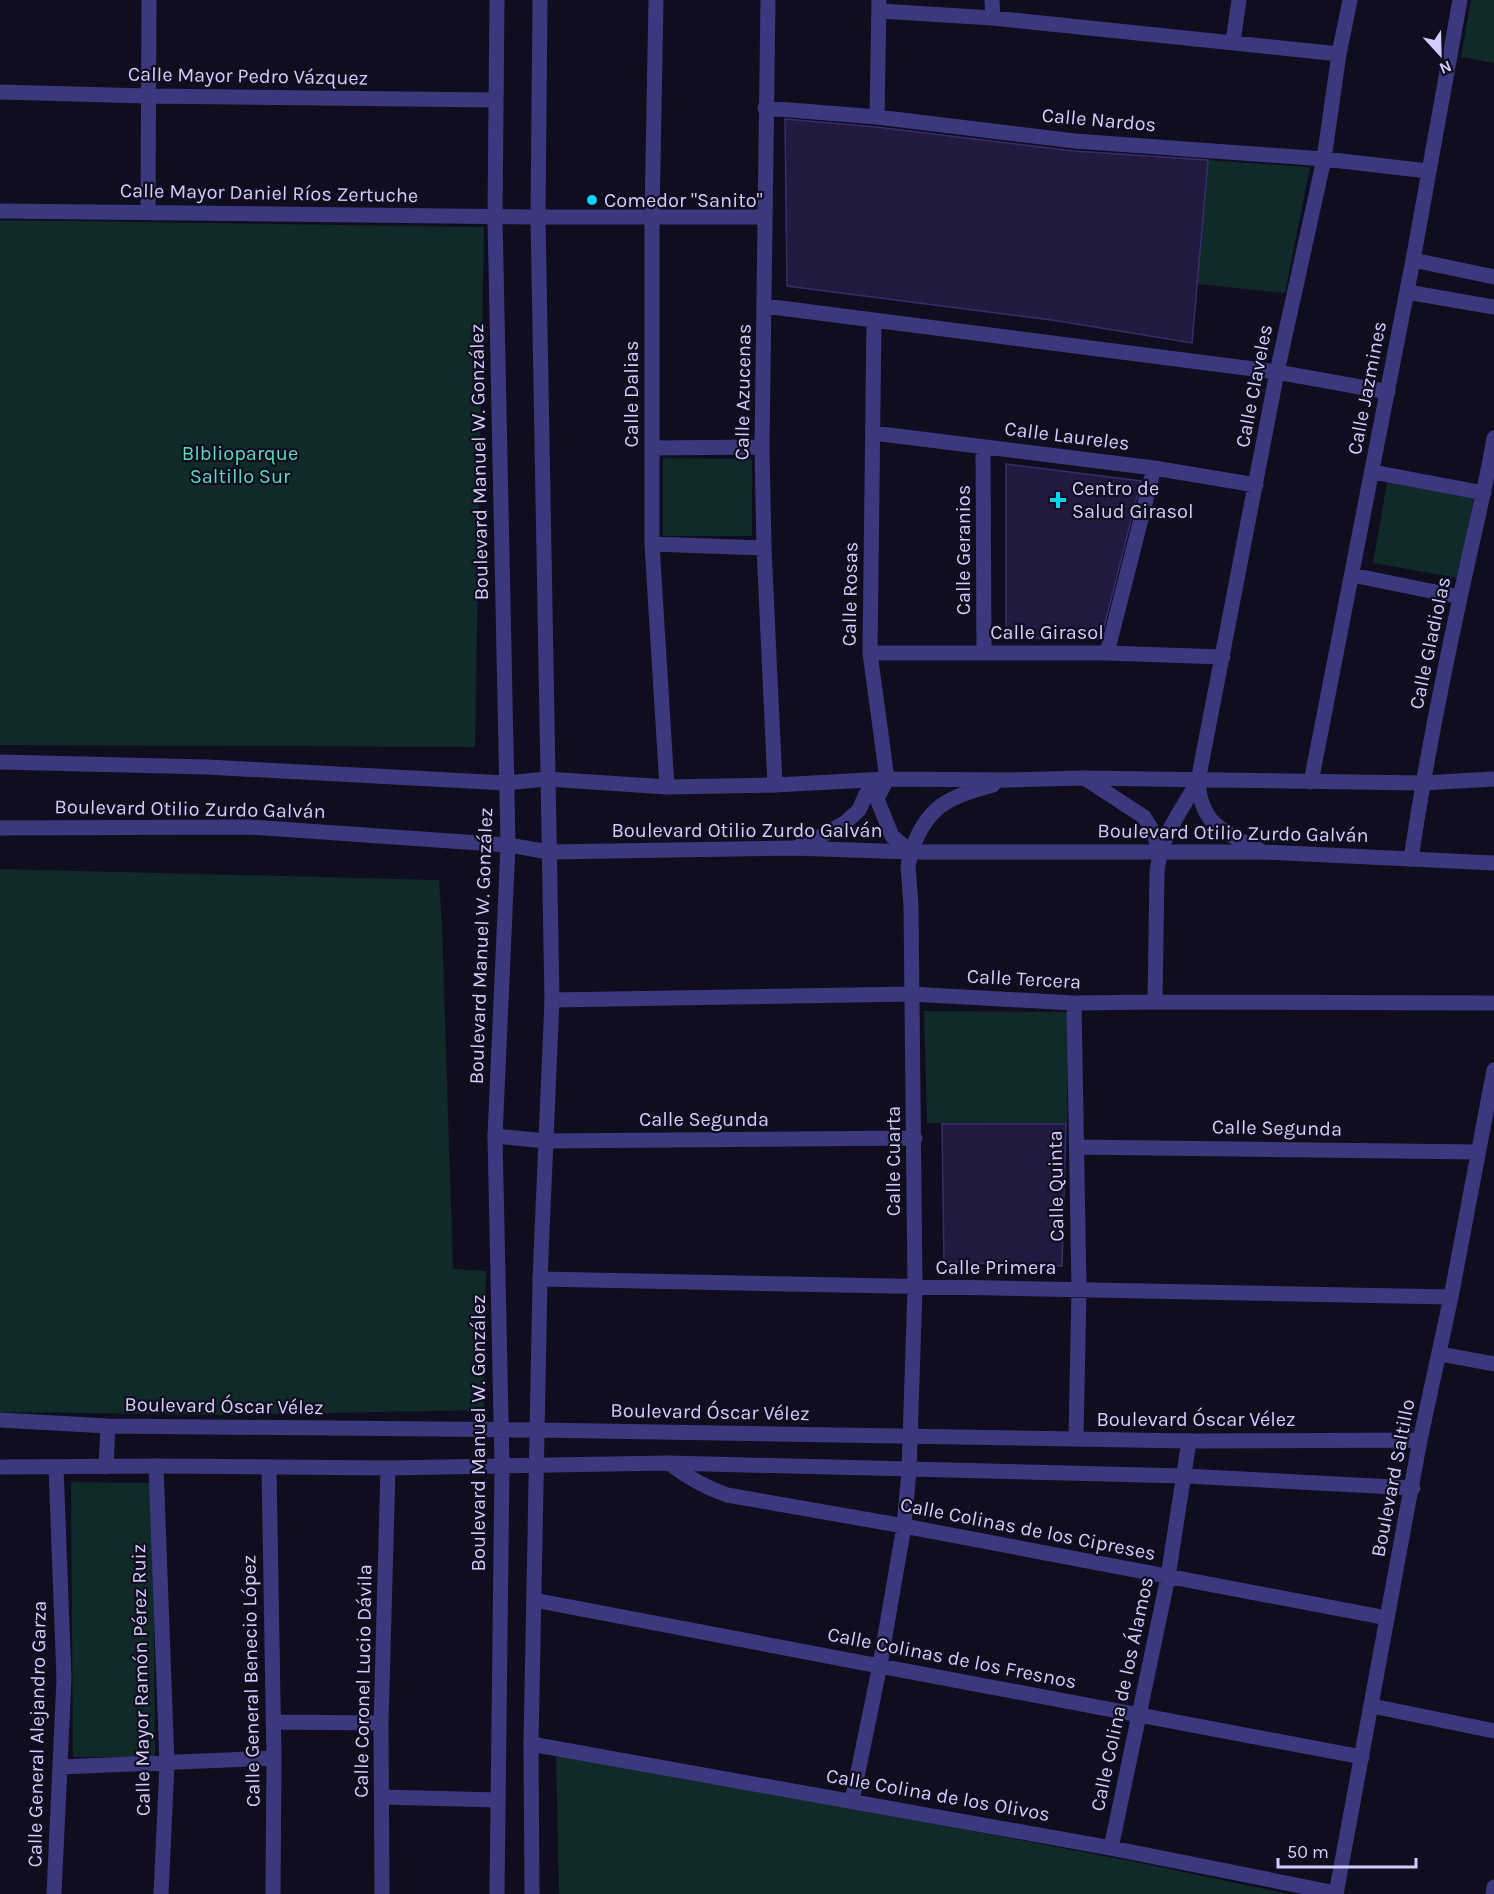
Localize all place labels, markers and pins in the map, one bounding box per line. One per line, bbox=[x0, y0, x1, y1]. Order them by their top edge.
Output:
place label: Comedor "Sanito" bbox=[604, 189, 763, 212]
marker: Comedor "Sanito" bbox=[585, 193, 599, 207]
place label: Centro de Salud Girasol bbox=[1072, 477, 1194, 523]
marker: Centro de Salud Girasol bbox=[1049, 491, 1067, 509]

